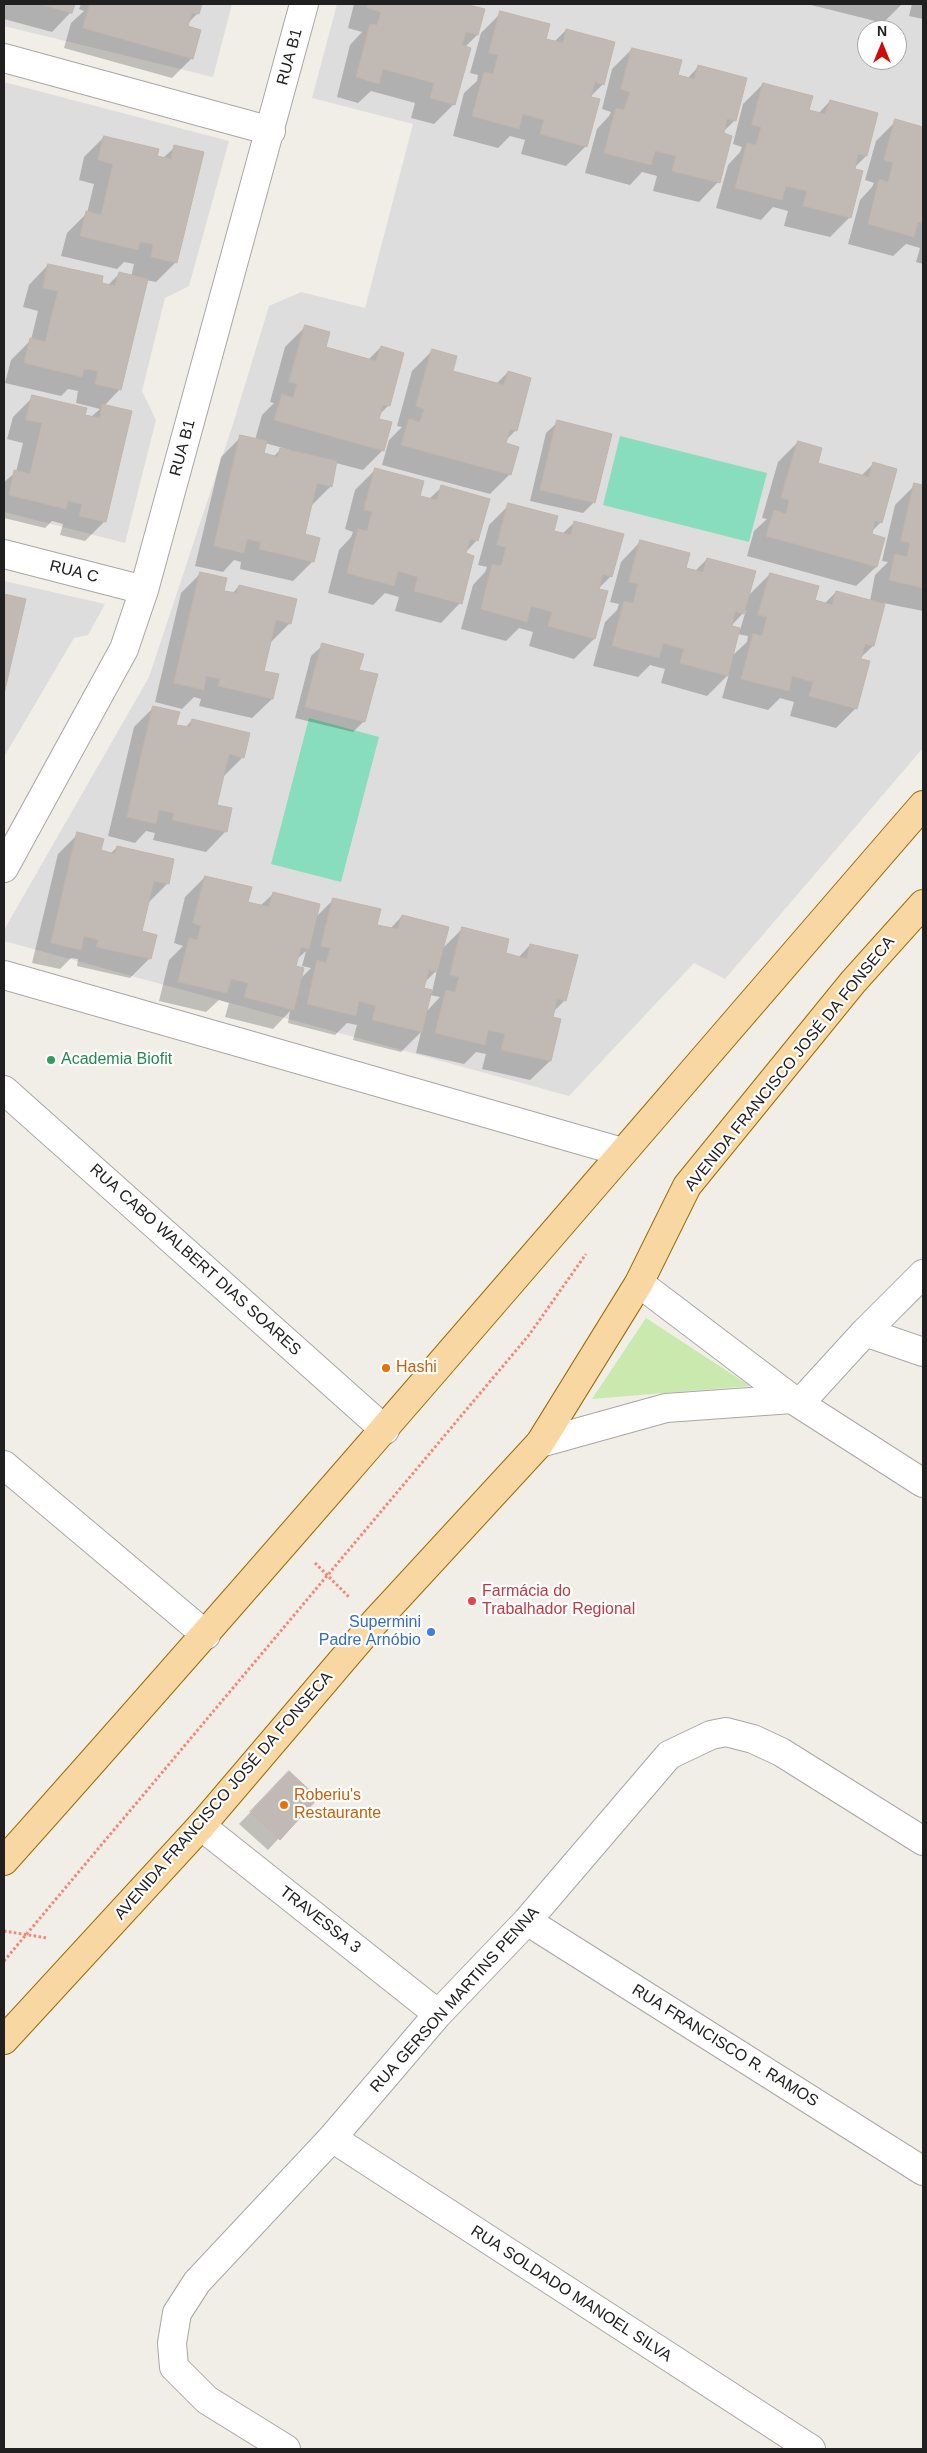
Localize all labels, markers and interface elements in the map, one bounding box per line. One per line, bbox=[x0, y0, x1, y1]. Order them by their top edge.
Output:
north arrow bbox=[857, 20, 907, 70]
text: N bbox=[877, 23, 887, 39]
street label: RUA B1 bbox=[273, 27, 307, 87]
street label: RUA B1 bbox=[166, 418, 200, 478]
street label: RUA C bbox=[48, 557, 100, 587]
street label: AVENIDA FRANCISCO JOSÉ DA FONSECA bbox=[681, 933, 899, 1195]
place label: Academia Biofit bbox=[61, 1050, 172, 1070]
marker: Academia Biofit bbox=[45, 1054, 57, 1066]
street label: RUA CABO WALBERT DIAS SOARES bbox=[86, 1160, 304, 1360]
place label: Hashi bbox=[396, 1358, 437, 1378]
marker: Hashi bbox=[380, 1362, 392, 1374]
place label: Farmácia do Trabalhador Regional bbox=[482, 1582, 635, 1620]
marker: Farmácia do Trabalhador Regional bbox=[466, 1595, 478, 1607]
place label: Supermini Padre Arnóbio bbox=[319, 1613, 421, 1651]
marker: Supermini Padre Arnóbio bbox=[425, 1626, 437, 1638]
street label: AVENIDA FRANCISCO JOSÉ DA FONSECA bbox=[111, 1668, 337, 1924]
place label: Roberiu's Restaurante bbox=[294, 1786, 381, 1824]
marker: Roberiu's Restaurante bbox=[278, 1799, 290, 1811]
street label: TRAVESSA 3 bbox=[276, 1882, 364, 1958]
street label: RUA GERSON MARTINS PENNA bbox=[366, 1903, 544, 2097]
street label: RUA FRANCISCO R. RAMOS bbox=[628, 1981, 822, 2111]
street label: RUA SOLDADO MANOEL SILVA bbox=[467, 2222, 675, 2366]

